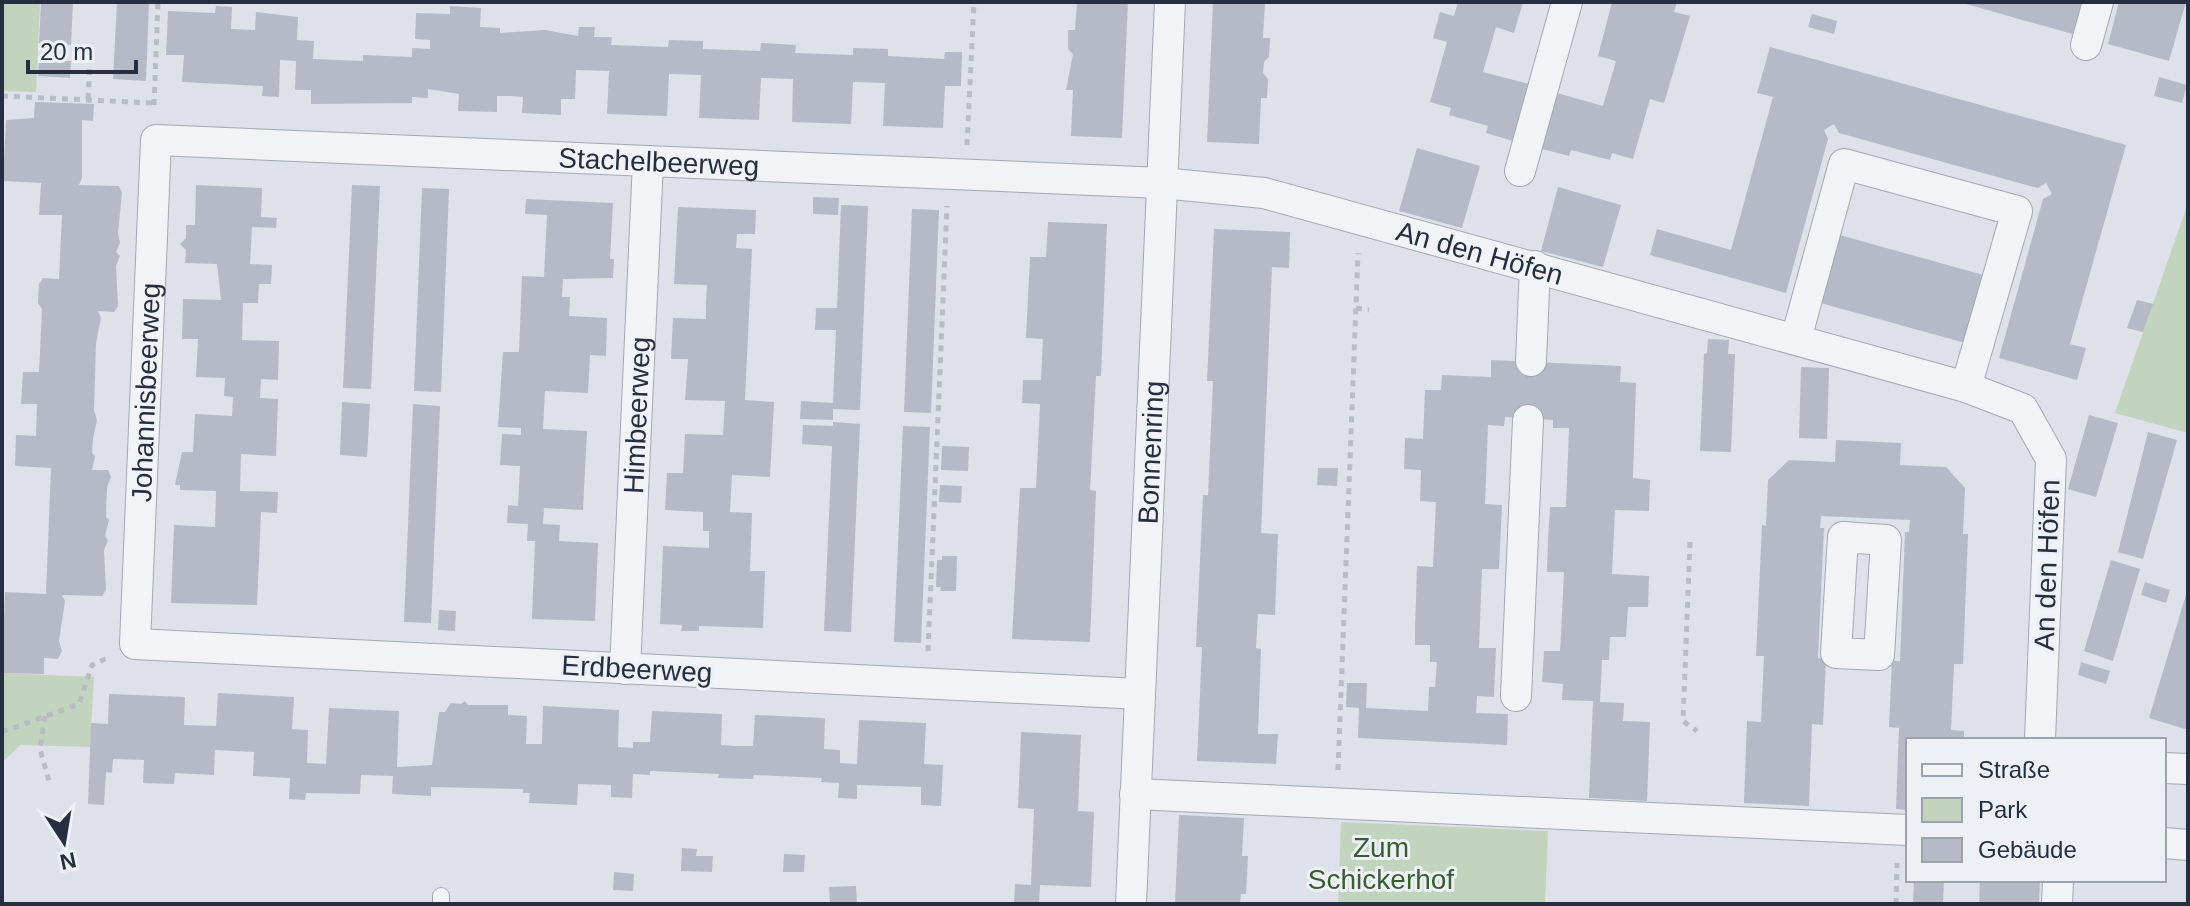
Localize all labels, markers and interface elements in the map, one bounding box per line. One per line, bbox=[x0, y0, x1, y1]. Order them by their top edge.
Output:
scale bar bbox=[28, 24, 136, 74]
text: 20 m bbox=[40, 38, 93, 65]
street label: Stachelbeerweg bbox=[558, 142, 760, 181]
street label: An den Höfen bbox=[1393, 215, 1567, 290]
street label: Johannisbeerweg bbox=[125, 282, 166, 503]
street label: Himbeerweg bbox=[617, 336, 656, 495]
street label: Bonnenring bbox=[1132, 380, 1169, 525]
street label: An den Höfen bbox=[2029, 479, 2065, 651]
street label: Erdbeerweg bbox=[561, 650, 713, 688]
legend bbox=[1906, 738, 2166, 882]
text: Straße bbox=[1978, 756, 2050, 783]
text: Park bbox=[1978, 796, 2028, 823]
north arrow bbox=[24, 802, 104, 882]
park label: Zum Schickerhof bbox=[1308, 832, 1454, 895]
text: Gebäude bbox=[1978, 836, 2077, 863]
text: N bbox=[58, 847, 78, 875]

